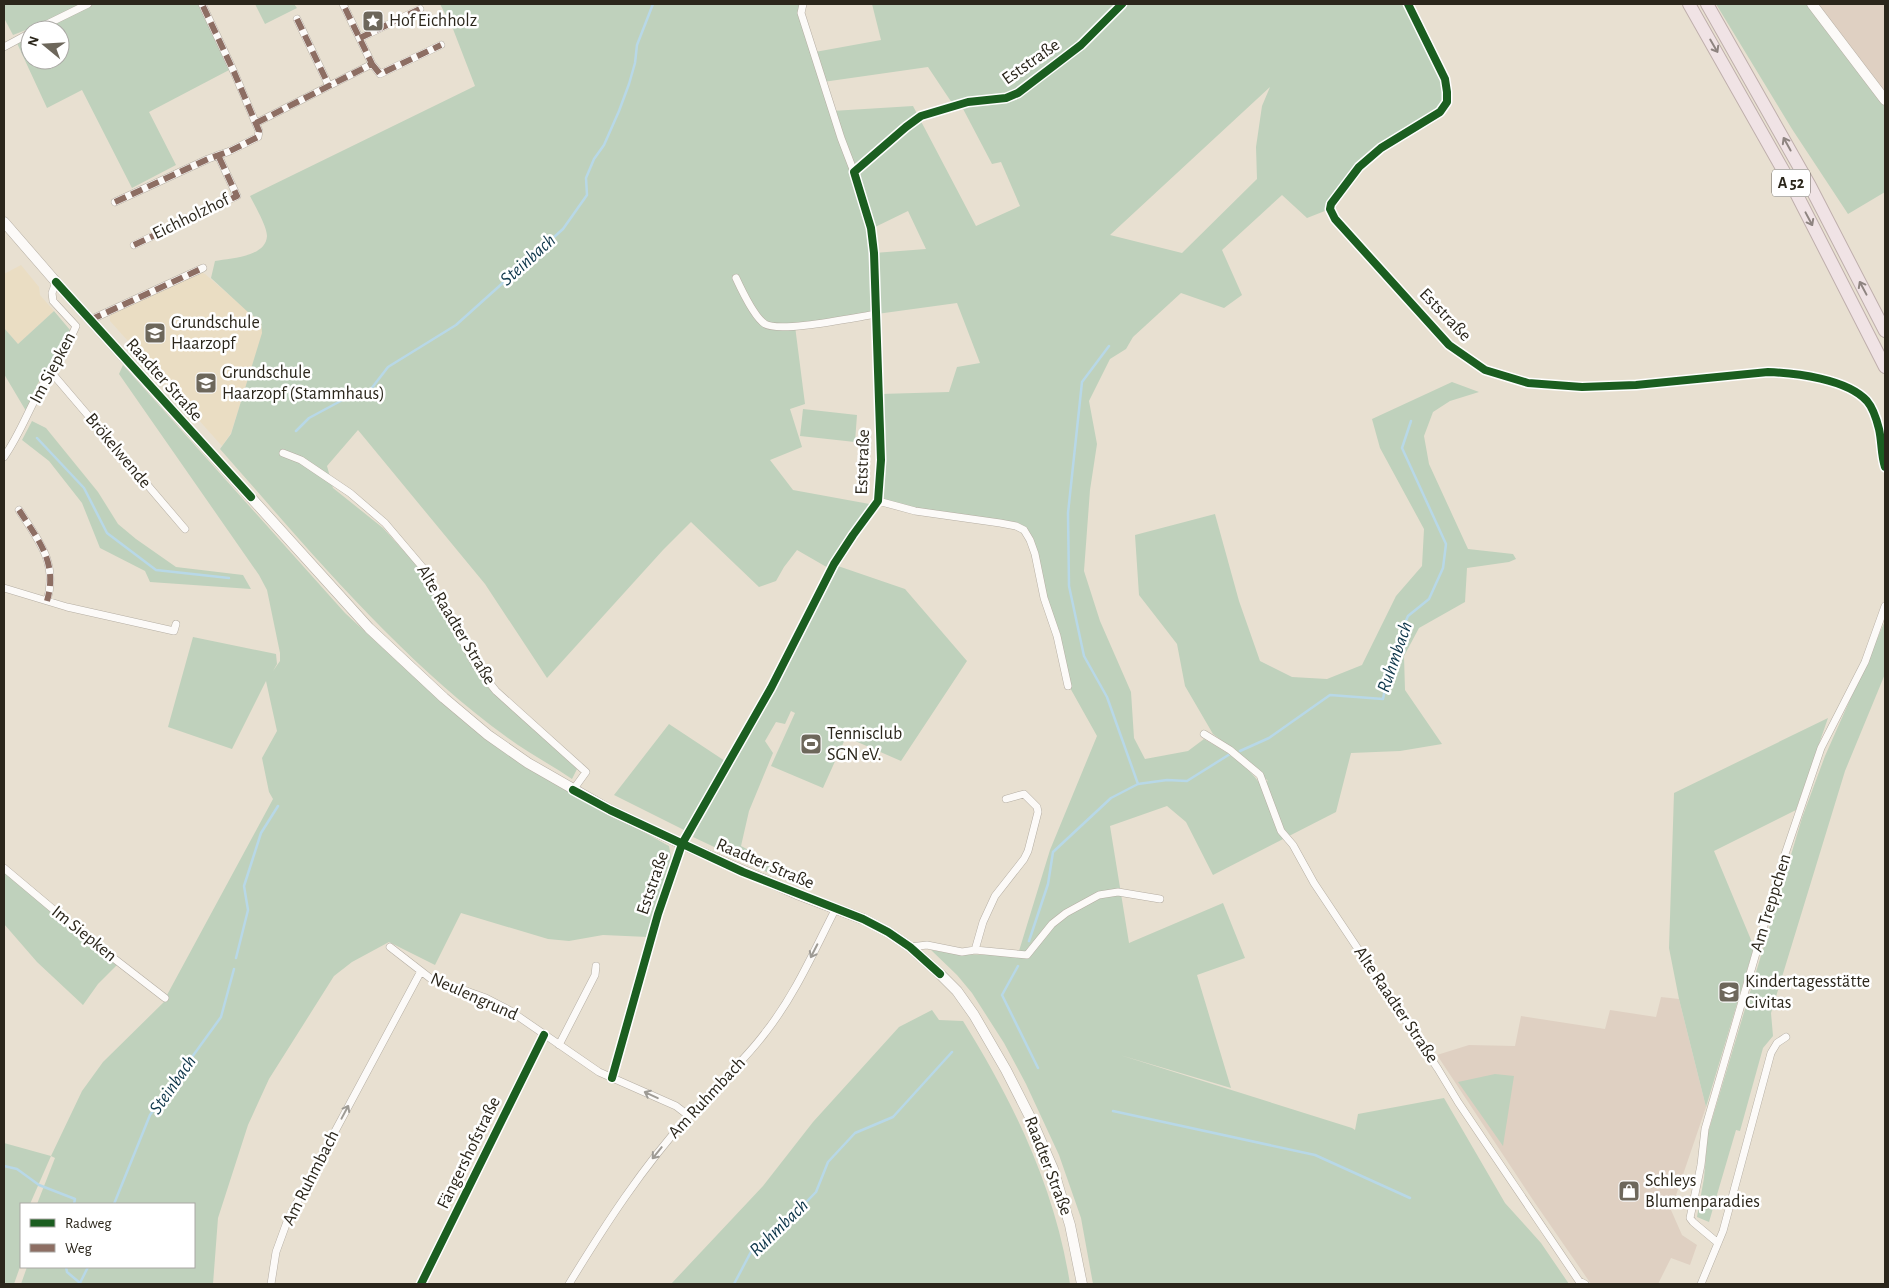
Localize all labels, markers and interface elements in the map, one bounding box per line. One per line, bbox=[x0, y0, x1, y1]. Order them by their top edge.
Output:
place icon: Hof Eichholz bbox=[361, 9, 385, 33]
place label: Hof Eichholz bbox=[389, 12, 477, 30]
north arrow bbox=[20, 20, 70, 70]
text: N bbox=[25, 34, 42, 48]
street label: Eststraße bbox=[999, 36, 1063, 88]
one-way arrow bbox=[1709, 38, 1719, 52]
one-way arrow bbox=[1782, 137, 1792, 152]
road number: A 52 bbox=[1772, 170, 1810, 197]
street label: Eichholzhof bbox=[150, 190, 233, 243]
one-way arrow bbox=[1805, 211, 1815, 225]
water label: Steinbach bbox=[497, 231, 559, 289]
one-way arrow bbox=[1858, 281, 1867, 296]
street label: Eststraße bbox=[1416, 285, 1474, 345]
place label: Grundschule Haarzopf bbox=[171, 314, 260, 353]
school or university icon: Grundschule Haarzopf bbox=[143, 321, 167, 345]
street label: Im Siepken bbox=[27, 329, 79, 407]
street label: Raadter Straße bbox=[122, 335, 206, 425]
place label: Grundschule Haarzopf (Stammhaus) bbox=[222, 364, 385, 403]
school or university icon: Grundschule Haarzopf (Stammhaus) bbox=[194, 371, 218, 395]
street label: Brökelwende bbox=[82, 410, 154, 492]
street label: Eststraße bbox=[853, 429, 873, 495]
street label: Alte Raadter Straße bbox=[413, 562, 499, 688]
water label: Ruhmbach bbox=[1374, 619, 1416, 695]
place label: Tennisclub SGN eV. bbox=[827, 725, 902, 764]
sports icon: Tennisclub SGN eV. bbox=[799, 732, 823, 756]
street label: Raadter Straße bbox=[713, 835, 817, 893]
street label: Eststraße bbox=[634, 849, 672, 917]
street label: Am Treppchen bbox=[1748, 852, 1794, 954]
street label: Im Siepken bbox=[48, 903, 120, 965]
one-way arrow bbox=[809, 944, 819, 959]
street label: Alte Raadter Straße bbox=[1350, 944, 1442, 1066]
street label: Neulengrund bbox=[428, 970, 520, 1024]
place label: Kindertagesstätte Civitas bbox=[1745, 973, 1870, 1012]
school or university icon: Kindertagesstätte Civitas bbox=[1717, 980, 1741, 1004]
water label: Steinbach bbox=[146, 1052, 200, 1118]
street label: Am Ruhmbach bbox=[665, 1054, 749, 1142]
one-way arrow bbox=[644, 1090, 659, 1100]
street label: Fängershofstraße bbox=[434, 1094, 504, 1212]
one-way arrow bbox=[341, 1105, 350, 1120]
street label: Raadter Straße bbox=[1021, 1114, 1075, 1218]
street label: Am Ruhmbach bbox=[279, 1128, 343, 1228]
one-way arrow bbox=[652, 1146, 663, 1159]
place label: Schleys Blumenparadies bbox=[1645, 1172, 1760, 1211]
shop icon: Schleys Blumenparadies bbox=[1617, 1179, 1641, 1203]
water label: Ruhmbach bbox=[746, 1196, 812, 1260]
legend bbox=[20, 1203, 195, 1268]
text: Radweg bbox=[65, 1216, 112, 1231]
text: Weg bbox=[65, 1241, 93, 1256]

